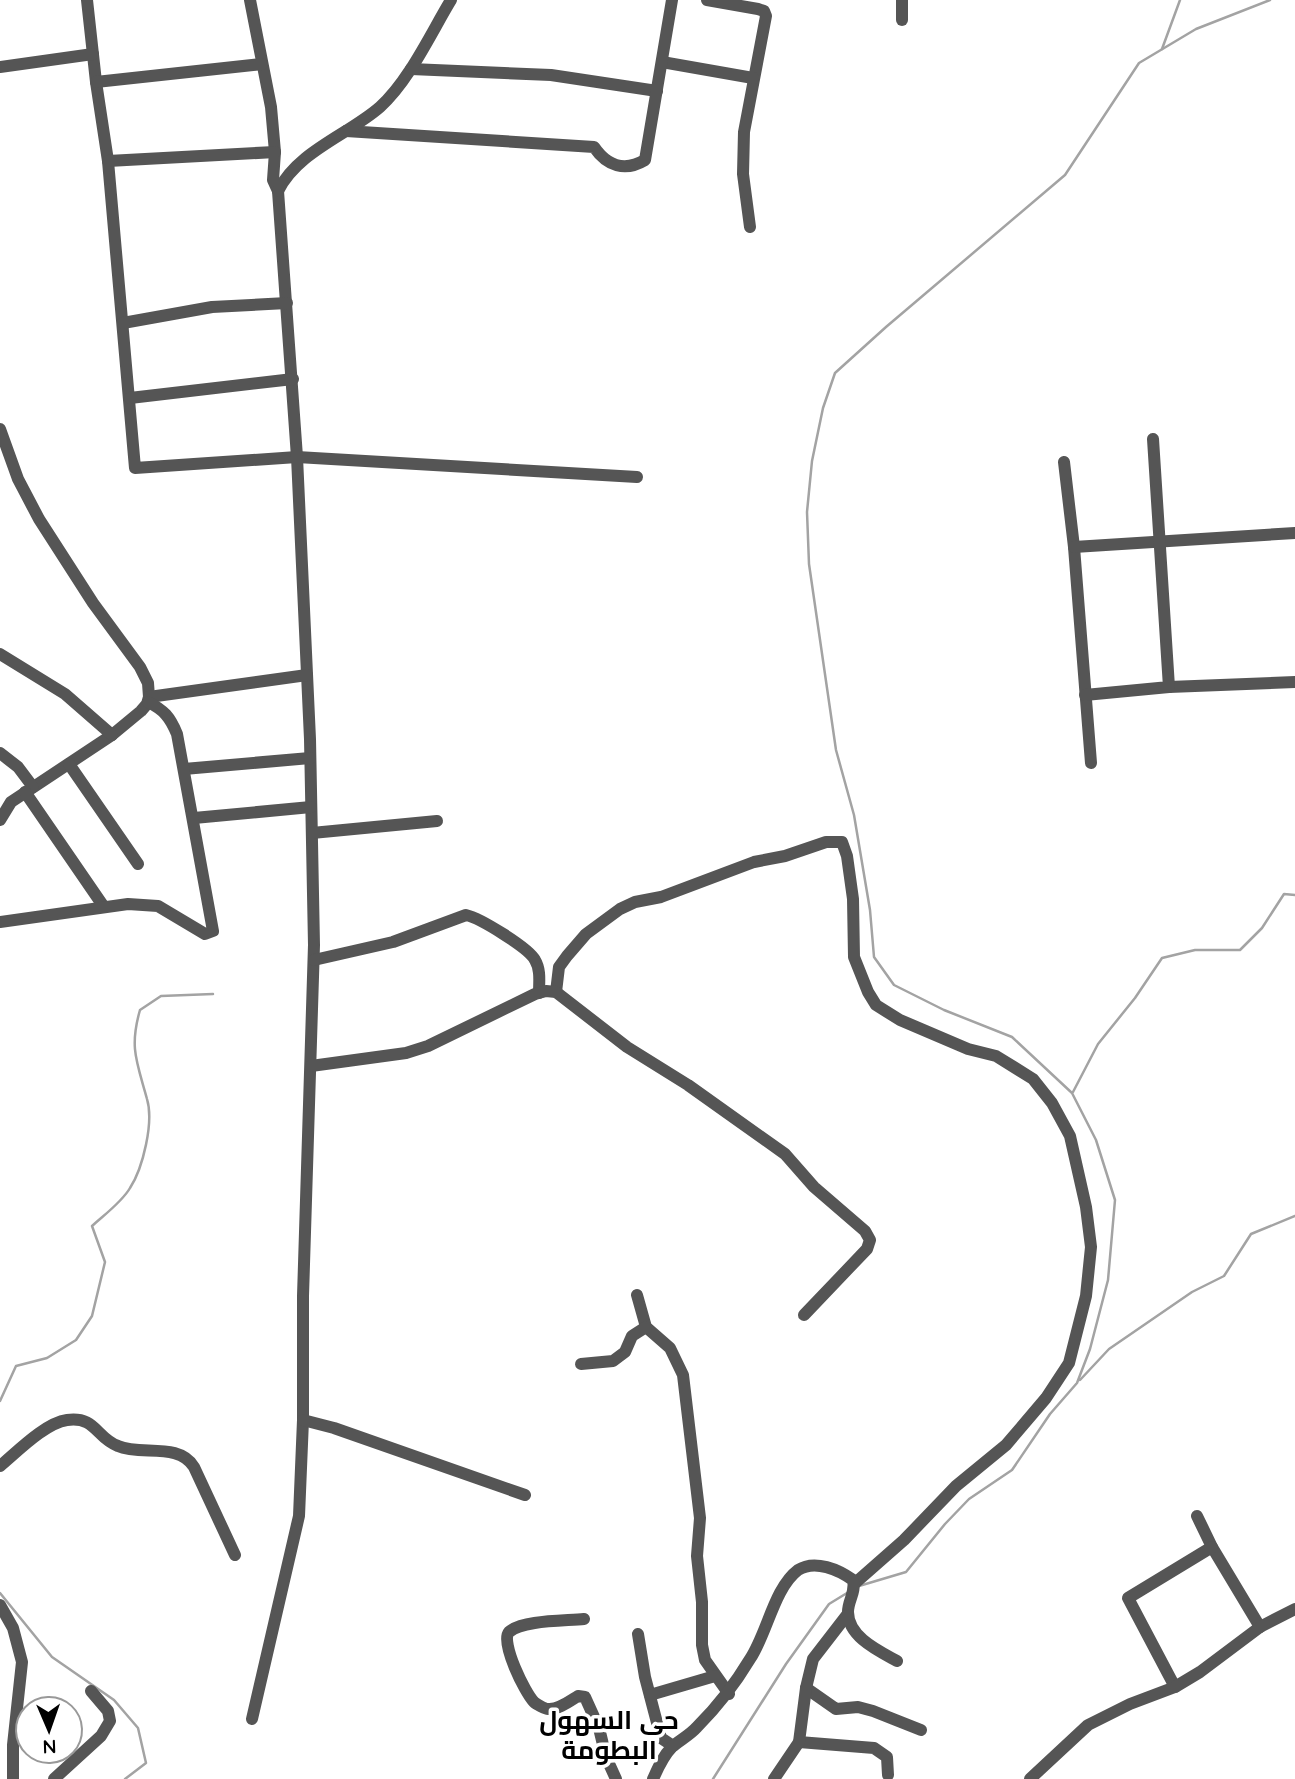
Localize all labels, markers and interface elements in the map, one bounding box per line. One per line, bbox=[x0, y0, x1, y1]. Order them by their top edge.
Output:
north arrow bbox=[14, 1695, 84, 1765]
district label: حي السهول البطومة bbox=[539, 1703, 679, 1766]
text: N bbox=[42, 1735, 57, 1759]

